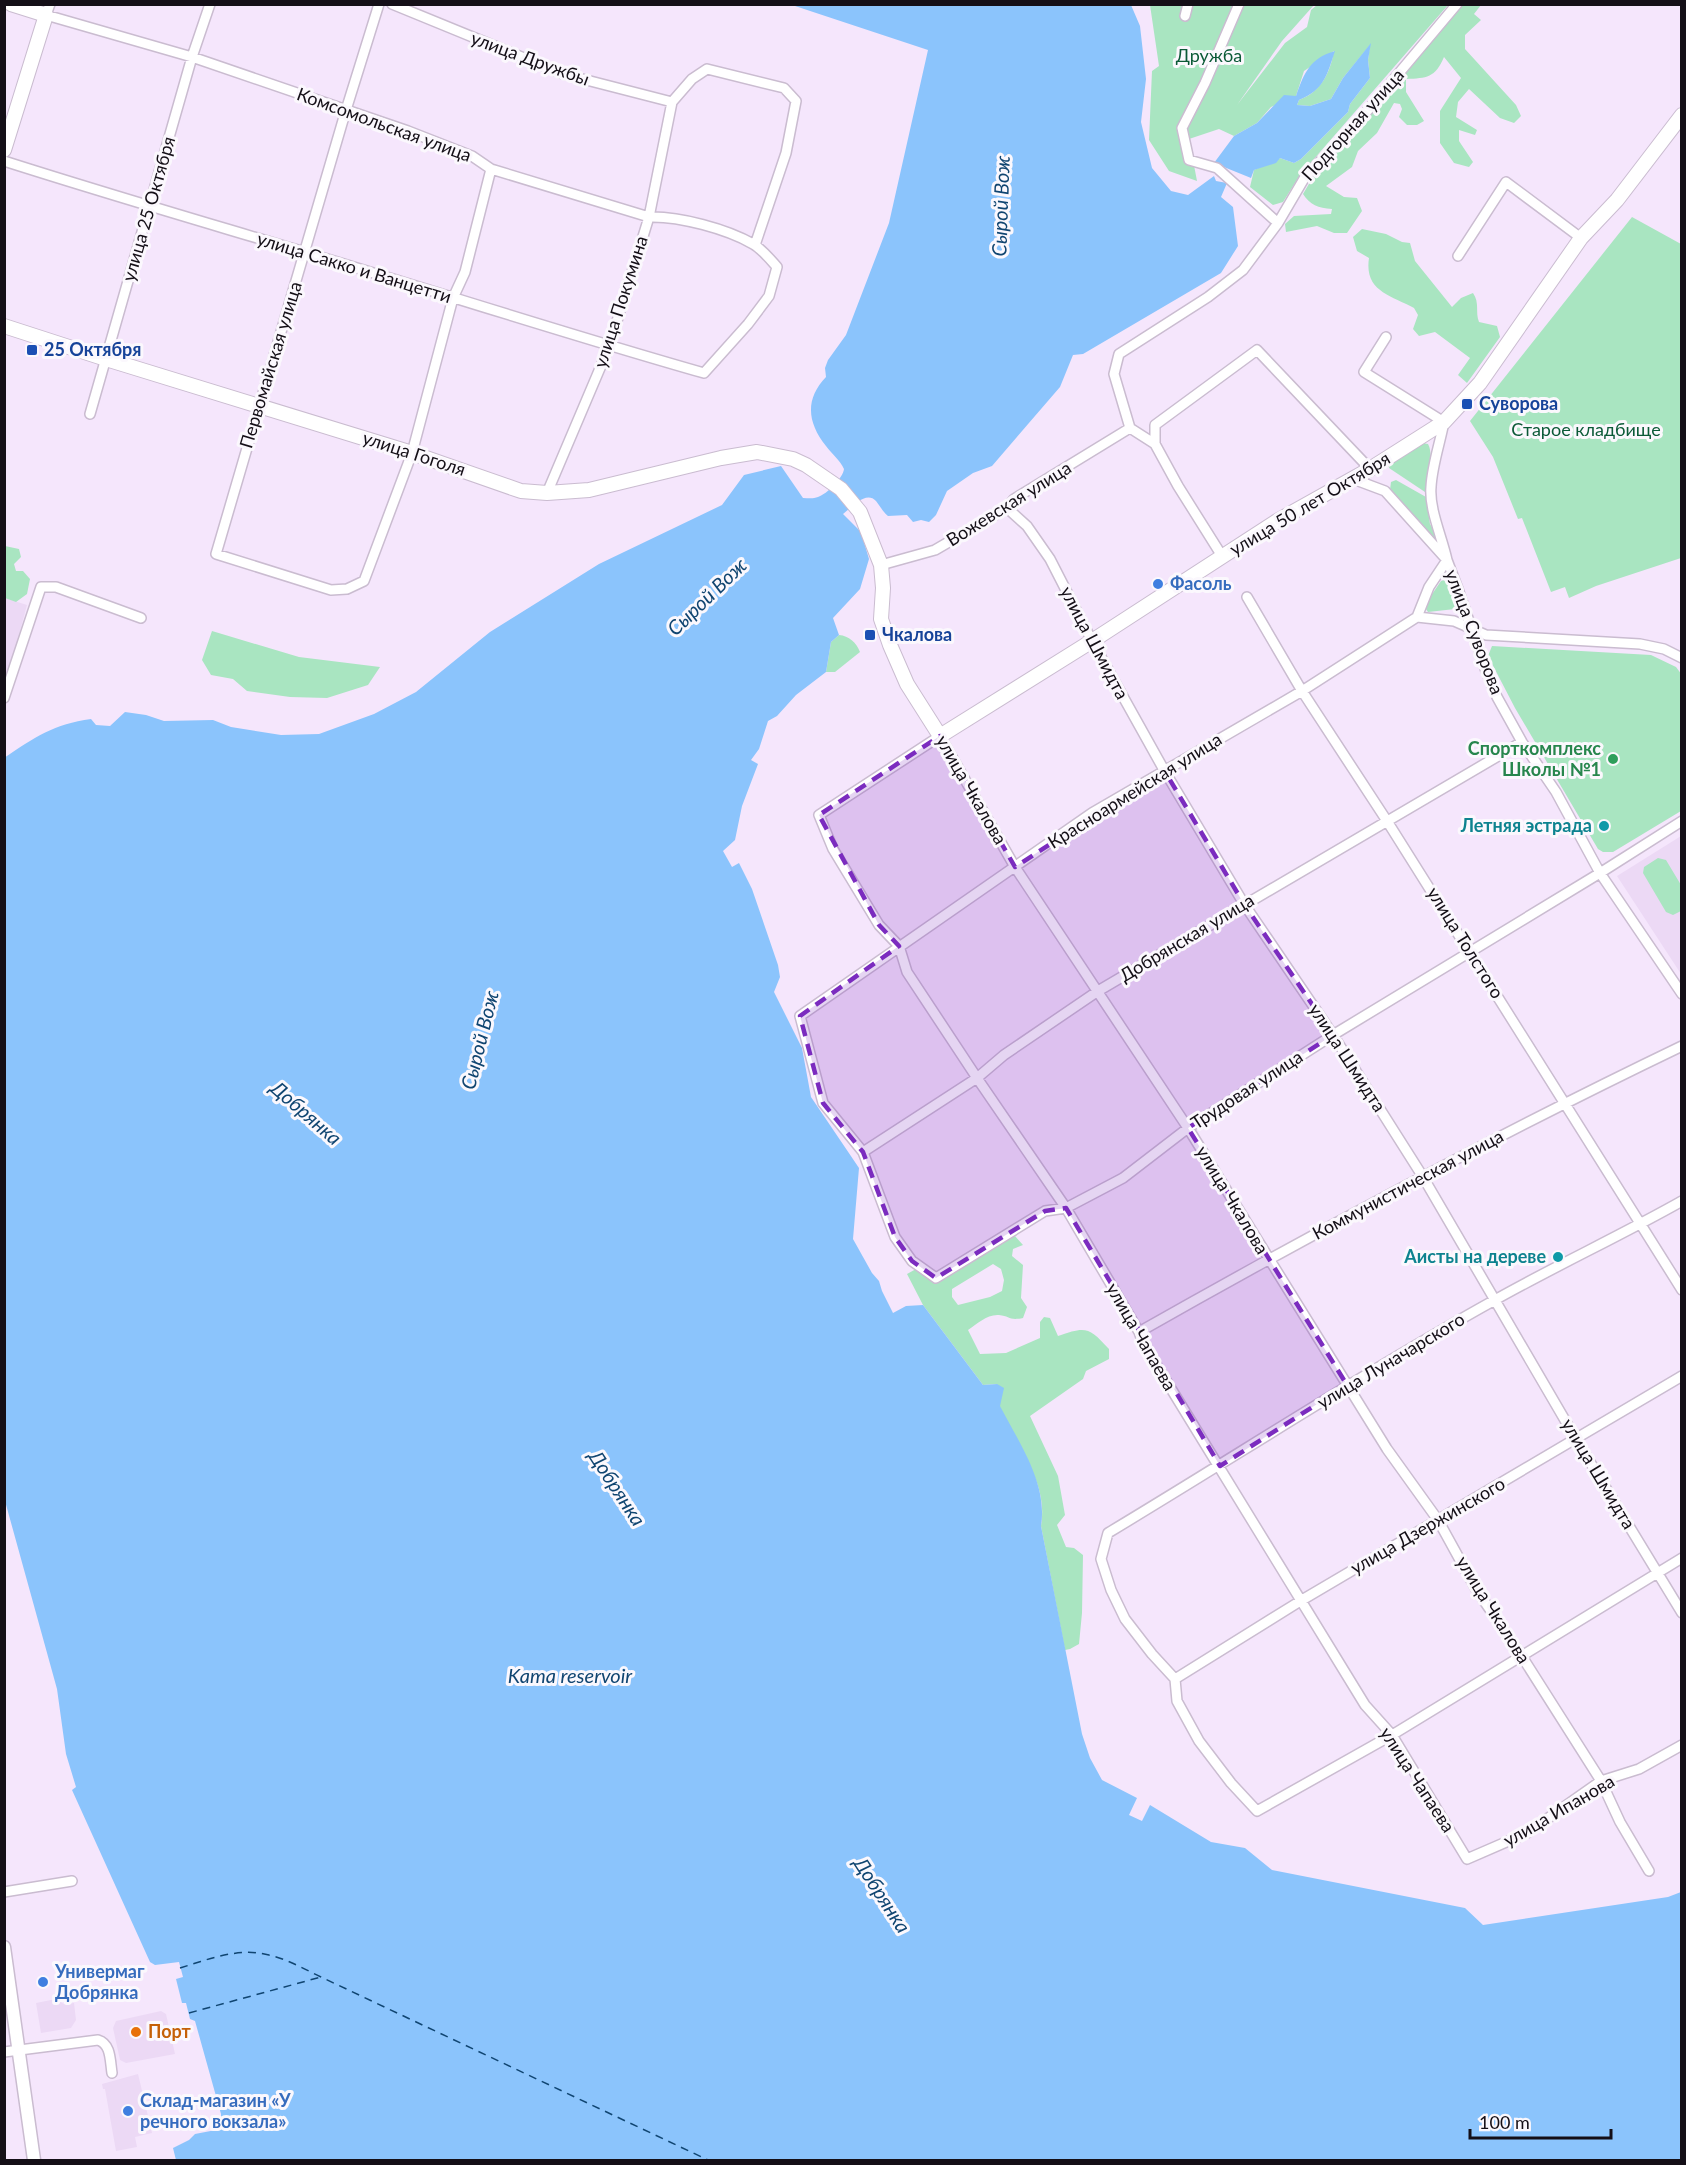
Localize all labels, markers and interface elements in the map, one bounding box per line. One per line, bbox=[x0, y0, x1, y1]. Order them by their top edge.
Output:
street label: улица Дружбы bbox=[468, 26, 593, 90]
park label: Дружба bbox=[1176, 44, 1242, 66]
street label: Подгорная улица bbox=[1296, 64, 1408, 185]
street label: Комсомольская улица bbox=[294, 82, 475, 166]
street label: улица 25 Октября bbox=[117, 134, 179, 284]
water label: Сырой Вож bbox=[986, 155, 1014, 257]
street label: улица Сакко и Ванцетти bbox=[254, 227, 454, 307]
street label: улица Покумина bbox=[588, 233, 652, 371]
street label: Первомайская улица bbox=[234, 279, 306, 451]
place label: 25 Октября bbox=[44, 338, 141, 360]
marker: 25 Октября bbox=[25, 343, 39, 357]
place label: Суворова bbox=[1479, 392, 1558, 414]
marker: Суворова bbox=[1460, 397, 1474, 411]
park label: Старое кладбище bbox=[1511, 418, 1661, 440]
street label: улица Гоголя bbox=[360, 426, 469, 480]
street label: улица 50 лет Октября bbox=[1225, 446, 1394, 560]
street label: Вожевская улица bbox=[942, 456, 1075, 550]
water label: Сырой Вож bbox=[662, 552, 751, 640]
street label: улица Суворова bbox=[1441, 566, 1509, 697]
place label: Фасоль bbox=[1170, 572, 1232, 594]
marker: Фасоль bbox=[1151, 577, 1165, 591]
street label: улица Шмидта bbox=[1056, 582, 1134, 703]
place label: Чкалова bbox=[882, 623, 952, 645]
marker: Чкалова bbox=[863, 628, 877, 642]
street label: Красноармейская улица bbox=[1043, 728, 1226, 853]
street label: улица Чкалова bbox=[932, 731, 1012, 848]
place label: Спорткомплекс Школы №1 bbox=[1468, 737, 1601, 780]
marker: Спорткомплекс Школы №1 bbox=[1606, 752, 1620, 766]
place label: Летняя эстрада bbox=[1460, 814, 1592, 836]
marker: Летняя эстрада bbox=[1597, 819, 1611, 833]
street label: улица Толстого bbox=[1423, 883, 1509, 1002]
street label: Добрянская улица bbox=[1115, 888, 1258, 986]
water label: Сырой Вож bbox=[455, 987, 503, 1092]
street label: улица Шмидта bbox=[1305, 999, 1391, 1116]
street label: Трудовая улица bbox=[1187, 1045, 1306, 1133]
water label: Добрянка bbox=[266, 1074, 347, 1149]
street label: Коммунистическая улица bbox=[1308, 1124, 1507, 1244]
street label: улица Чкалова bbox=[1192, 1141, 1274, 1258]
place label: Аисты на дереве bbox=[1403, 1245, 1546, 1267]
marker: Аисты на дереве bbox=[1551, 1250, 1565, 1264]
street label: улица Чапаева bbox=[1102, 1279, 1182, 1394]
street label: улица Луначарского bbox=[1313, 1307, 1468, 1413]
street label: улица Шмидта bbox=[1557, 1414, 1640, 1533]
water label: Добрянка bbox=[584, 1444, 651, 1530]
street label: улица Дзержинского bbox=[1346, 1472, 1509, 1578]
street label: улица Чкалова bbox=[1452, 1552, 1536, 1667]
water label: Kama reservoir bbox=[508, 1663, 633, 1687]
street label: улица Чапаева bbox=[1376, 1723, 1460, 1836]
street label: улица Ипанова bbox=[1499, 1769, 1618, 1851]
water label: Добрянка bbox=[849, 1851, 916, 1937]
place label: Универмаг Добрянка bbox=[54, 1960, 145, 2003]
marker: Универмаг Добрянка bbox=[36, 1975, 50, 1989]
place label: Порт bbox=[148, 2020, 192, 2042]
marker: Порт bbox=[129, 2025, 143, 2039]
place label: Склад-магазин «У речного вокзала» bbox=[140, 2089, 291, 2132]
scale bar bbox=[1470, 2102, 1611, 2140]
marker: Склад-магазин «У речного вокзала» bbox=[121, 2104, 135, 2118]
text: 100 m bbox=[1479, 2111, 1530, 2133]

